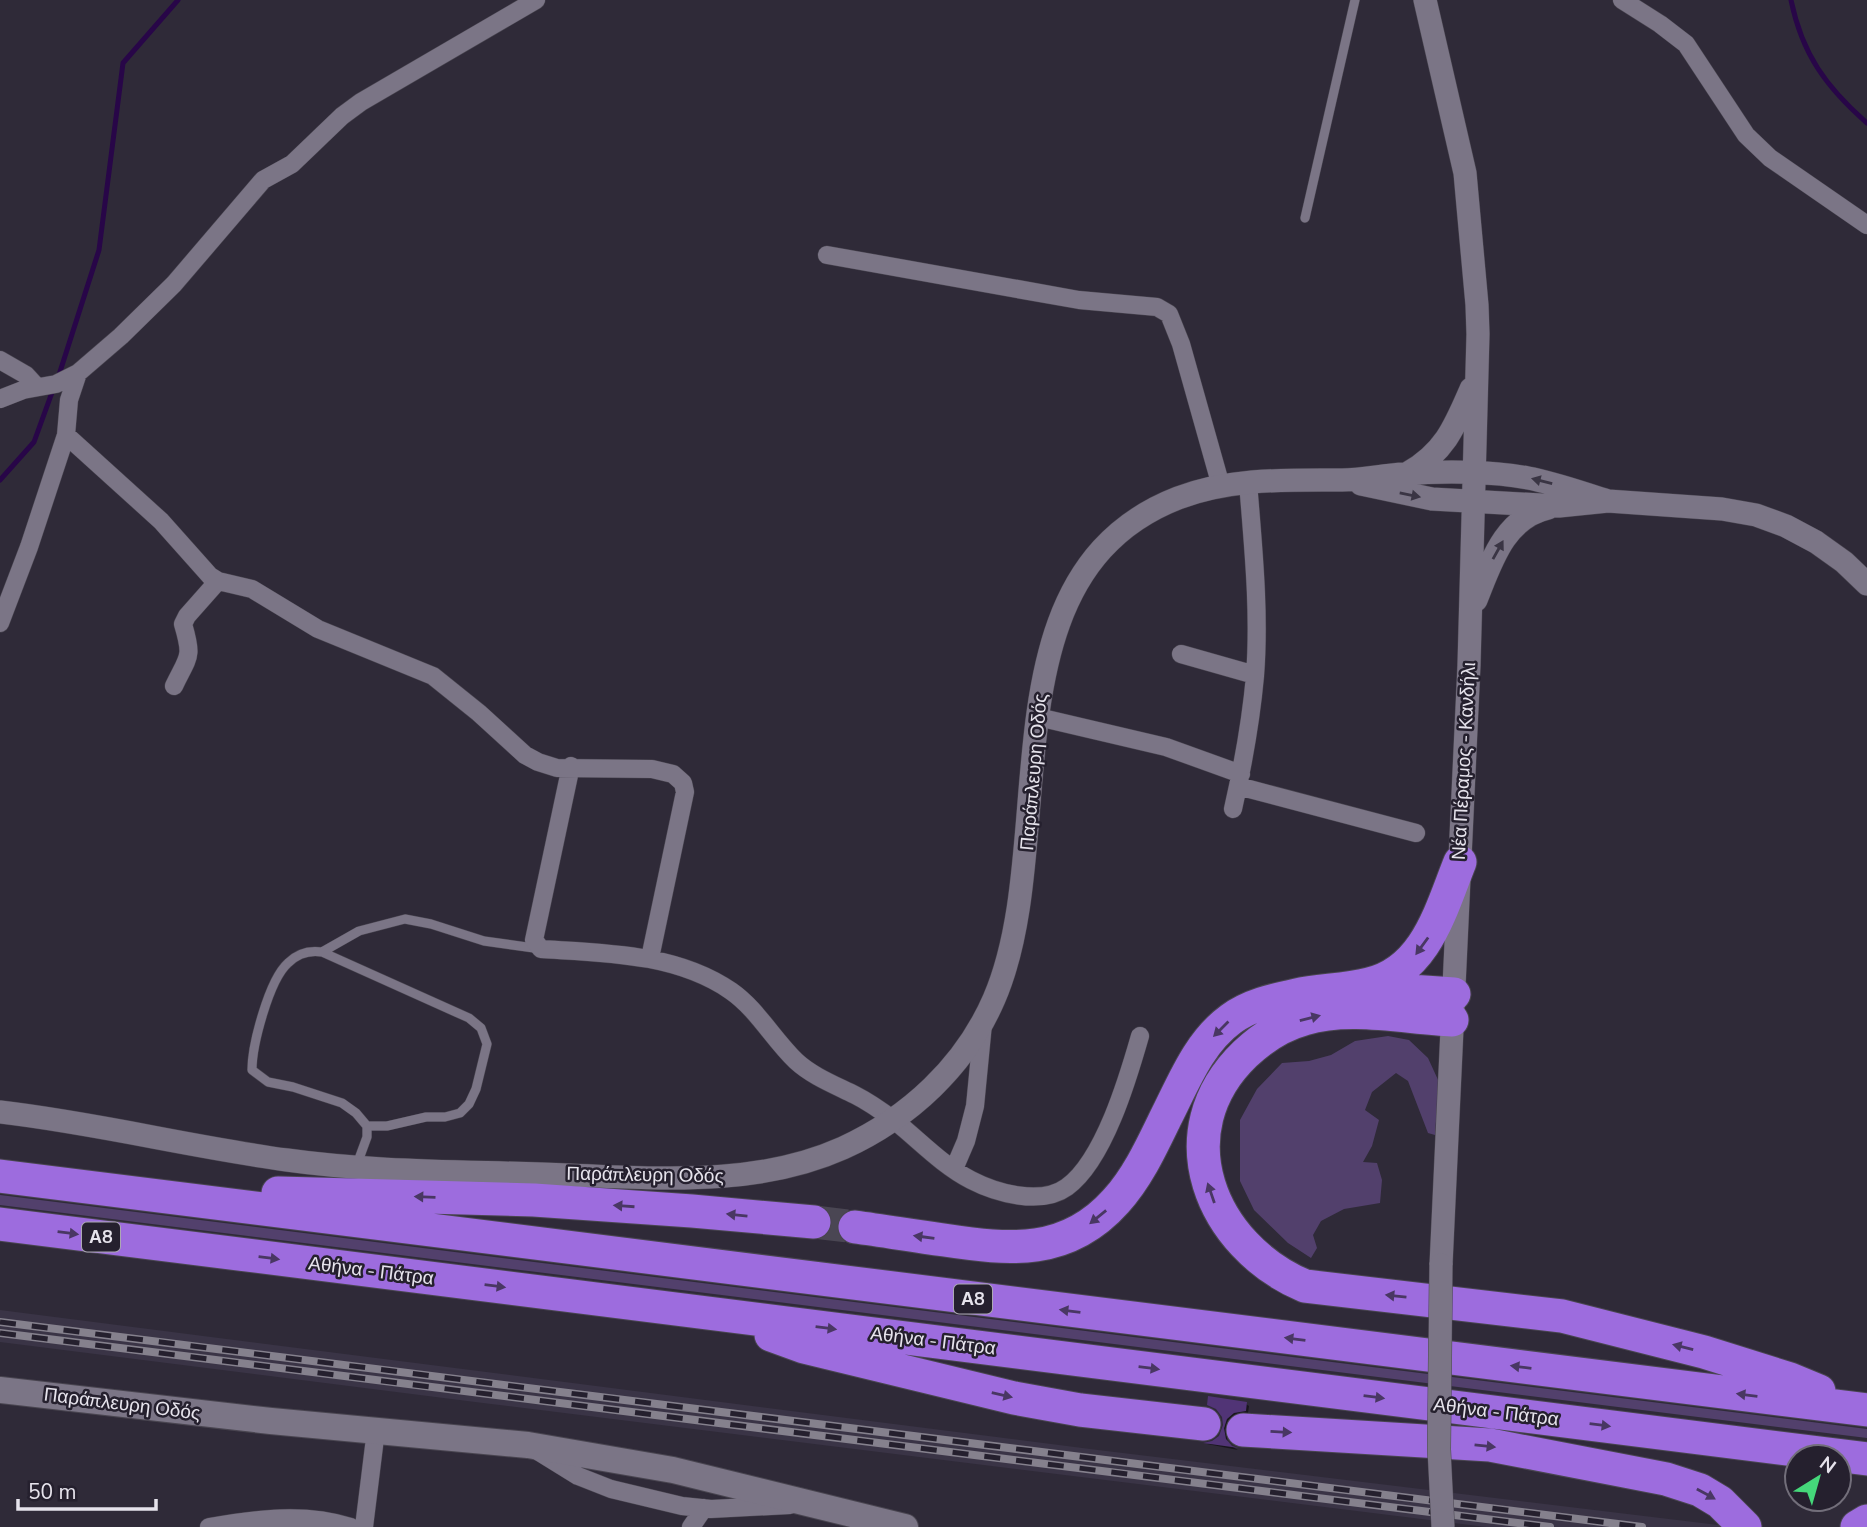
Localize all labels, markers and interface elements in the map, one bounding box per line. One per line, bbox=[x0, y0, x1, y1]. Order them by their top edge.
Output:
one-way arrow bbox=[1531, 475, 1553, 486]
one-way arrow bbox=[1399, 490, 1421, 501]
one-way arrow bbox=[1492, 541, 1504, 560]
street label: Νέα Πέραμος - Κανδήλι bbox=[1446, 661, 1482, 861]
street label: Παράπλευρη Οδός bbox=[1014, 692, 1054, 852]
one-way arrow bbox=[1415, 937, 1429, 955]
one-way arrow bbox=[1299, 1012, 1321, 1023]
one-way arrow bbox=[1212, 1020, 1229, 1037]
street label: Παράπλευρη Οδός bbox=[566, 1161, 724, 1189]
one-way arrow bbox=[1205, 1183, 1216, 1204]
one-way arrow bbox=[414, 1191, 436, 1203]
one-way arrow bbox=[613, 1200, 635, 1211]
one-way arrow bbox=[726, 1210, 748, 1221]
one-way arrow bbox=[1089, 1210, 1107, 1225]
road number: Α8 bbox=[82, 1222, 120, 1252]
one-way arrow bbox=[57, 1227, 79, 1238]
one-way arrow bbox=[913, 1231, 935, 1242]
street label: Αθήνα - Πάτρα bbox=[307, 1250, 435, 1292]
one-way arrow bbox=[259, 1253, 281, 1264]
one-way arrow bbox=[484, 1281, 506, 1292]
road number: Α8 bbox=[954, 1284, 992, 1314]
one-way arrow bbox=[1385, 1291, 1407, 1302]
one-way arrow bbox=[1059, 1305, 1081, 1316]
street label: Αθήνα - Πάτρα bbox=[869, 1320, 997, 1362]
one-way arrow bbox=[815, 1322, 837, 1333]
one-way arrow bbox=[1284, 1333, 1306, 1344]
one-way arrow bbox=[1672, 1341, 1694, 1352]
one-way arrow bbox=[1510, 1361, 1532, 1372]
one-way arrow bbox=[1138, 1363, 1160, 1374]
street label: Παράπλευρη Οδός bbox=[42, 1382, 202, 1426]
one-way arrow bbox=[1736, 1389, 1758, 1400]
one-way arrow bbox=[991, 1390, 1013, 1401]
one-way arrow bbox=[1364, 1391, 1386, 1402]
street label: Αθήνα - Πάτρα bbox=[1432, 1391, 1560, 1433]
one-way arrow bbox=[1589, 1420, 1611, 1431]
one-way arrow bbox=[1270, 1426, 1292, 1437]
one-way arrow bbox=[1474, 1440, 1496, 1451]
north arrow bbox=[1783, 1443, 1853, 1513]
text: N bbox=[1814, 1451, 1841, 1480]
scale bar bbox=[18, 1468, 156, 1512]
text: 50 m bbox=[28, 1478, 77, 1506]
one-way arrow bbox=[1696, 1488, 1716, 1500]

